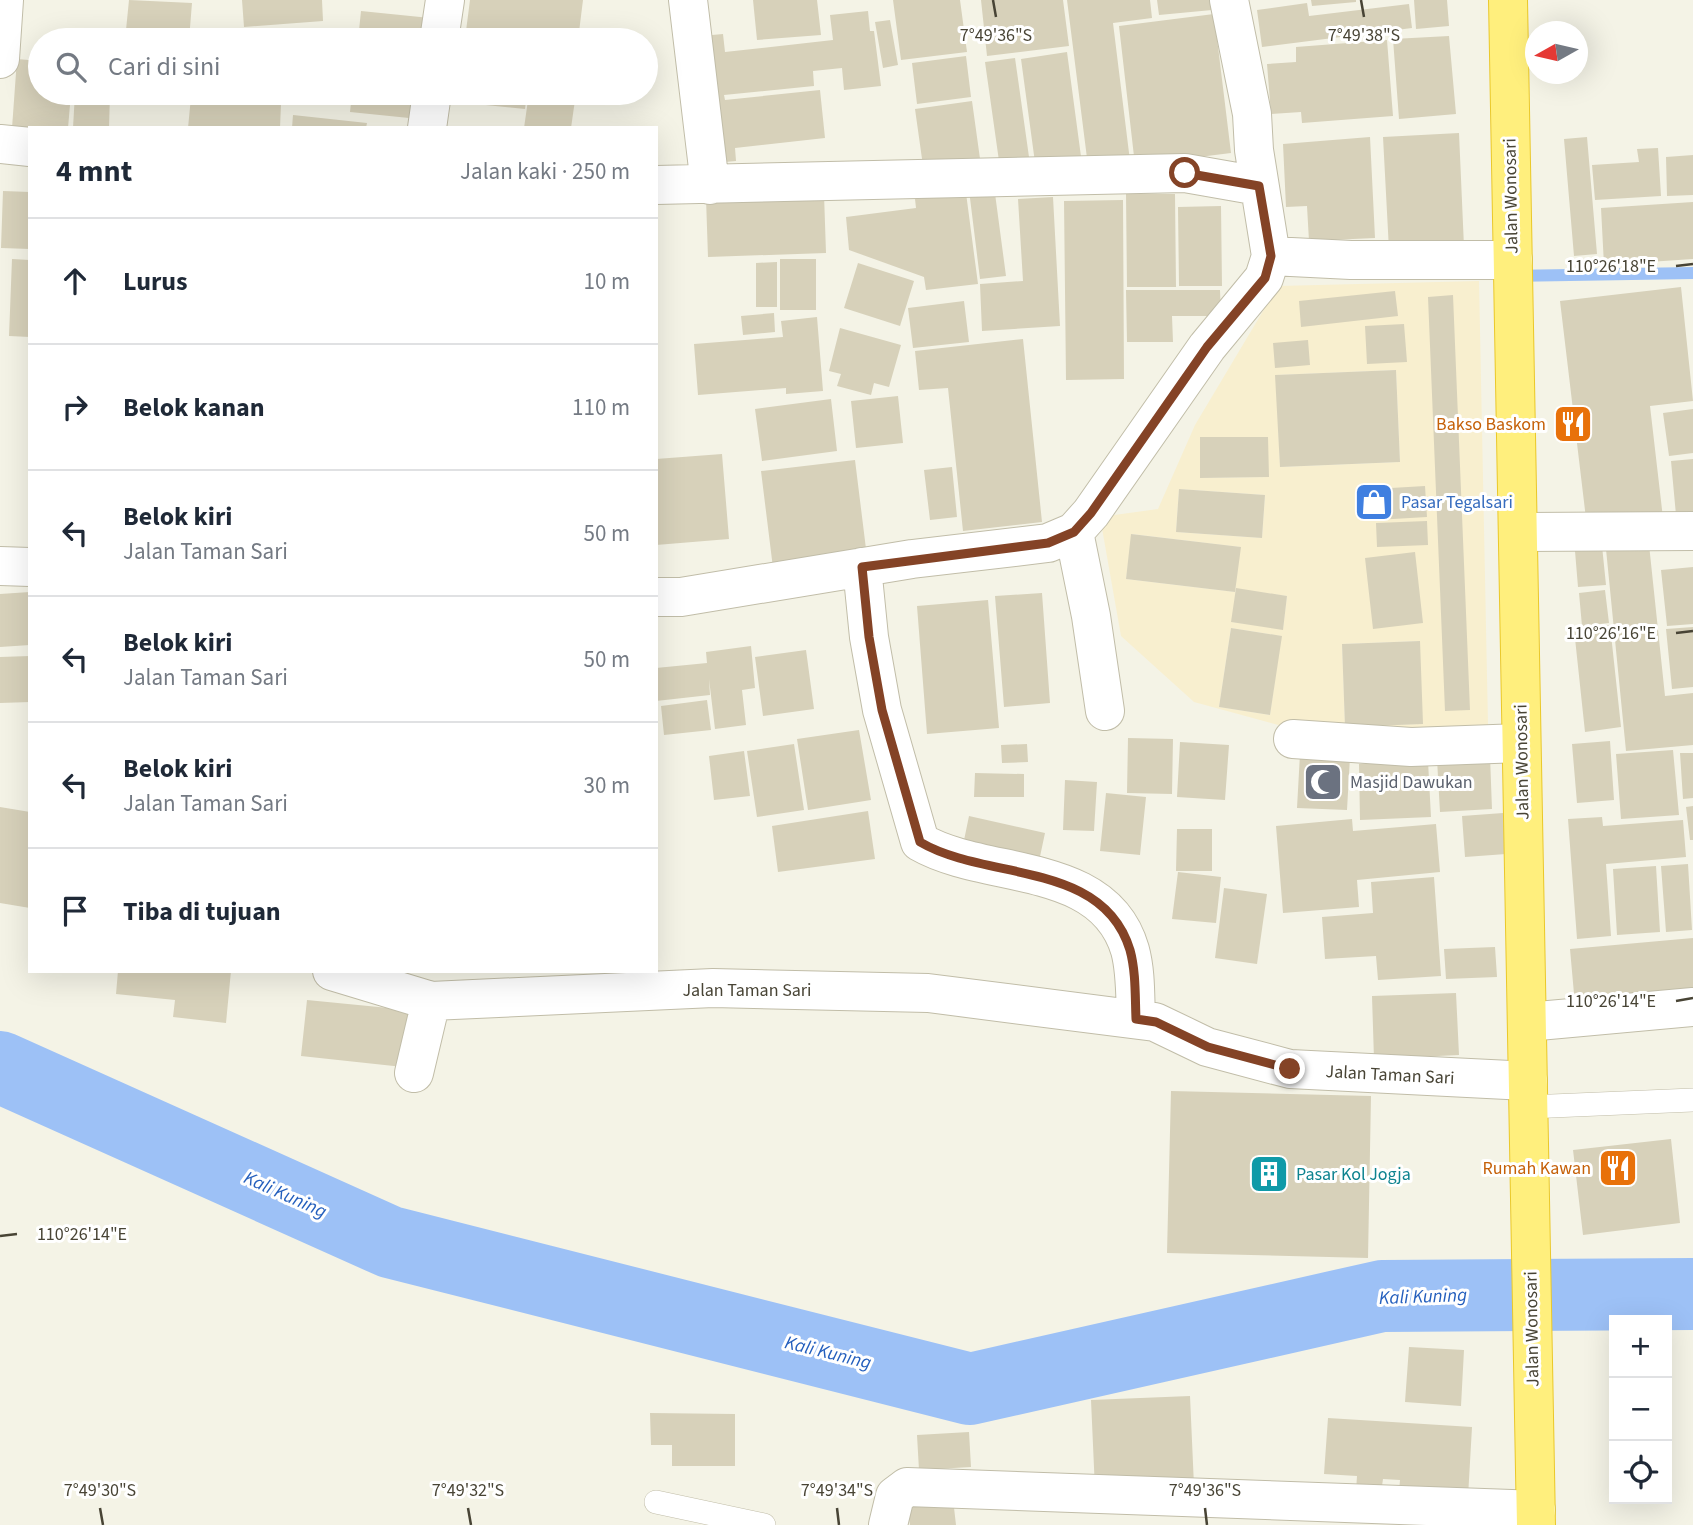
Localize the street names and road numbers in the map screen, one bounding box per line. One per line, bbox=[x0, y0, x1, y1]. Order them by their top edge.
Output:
street label: Jalan Wonosari bbox=[1497, 138, 1525, 254]
street label: Jalan Wonosari bbox=[1508, 704, 1536, 820]
street label: Jalan Taman Sari bbox=[682, 978, 812, 1003]
street label: Jalan Taman Sari bbox=[1325, 1059, 1455, 1091]
street label: Jalan Wonosari bbox=[1518, 1271, 1546, 1387]

